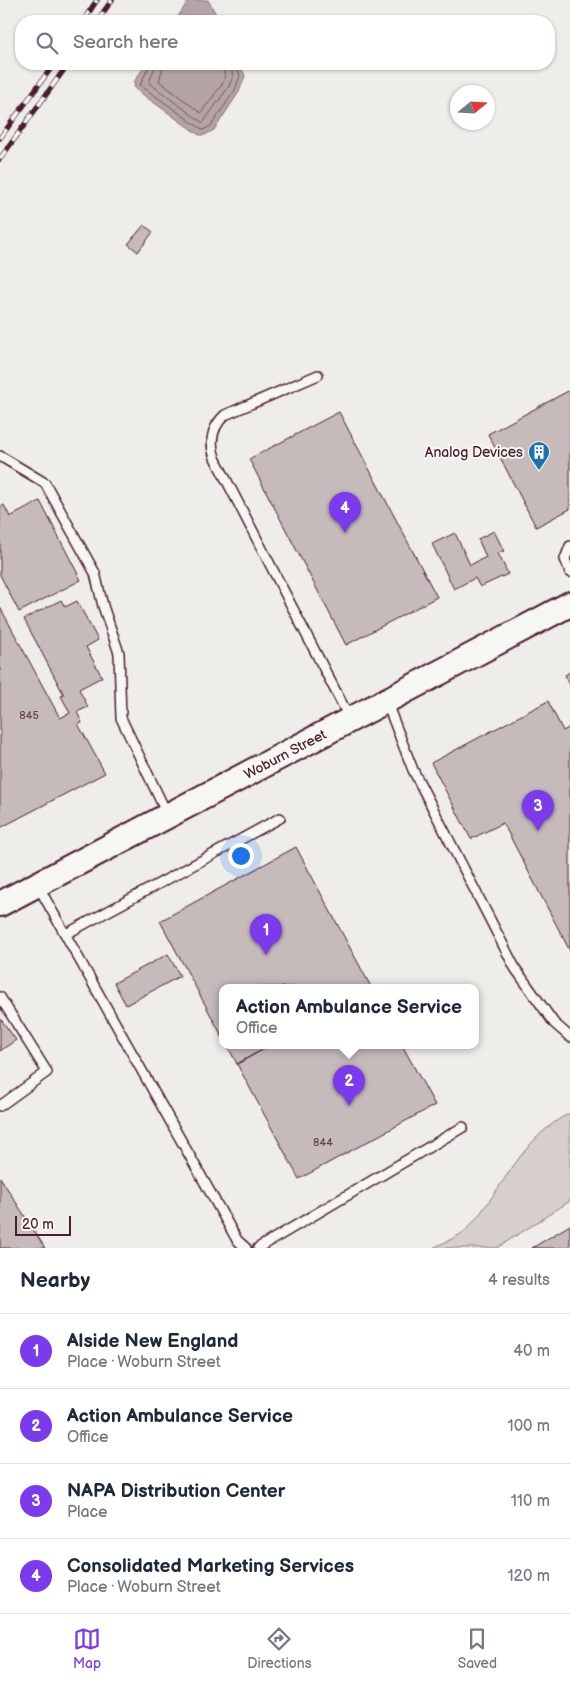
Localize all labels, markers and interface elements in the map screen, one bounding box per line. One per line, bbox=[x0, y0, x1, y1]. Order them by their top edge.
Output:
search box bbox=[15, 15, 555, 70]
icon: search bbox=[33, 29, 61, 57]
text: Search here bbox=[73, 31, 178, 54]
north arrow bbox=[450, 85, 495, 130]
building icon: Analog Devices bbox=[527, 440, 551, 471]
place label: Analog Devices bbox=[425, 444, 523, 461]
pin: 4 bbox=[329, 492, 361, 533]
house number: 845 bbox=[19, 709, 39, 722]
street label: Woburn Street bbox=[241, 725, 330, 783]
pin: 3 bbox=[522, 790, 554, 831]
your location bbox=[228, 843, 254, 869]
pin: 1 bbox=[250, 914, 282, 955]
popup bbox=[219, 984, 479, 1049]
text: Action Ambulance Service bbox=[236, 996, 462, 1019]
text: Office bbox=[236, 1019, 278, 1038]
pin: 2 bbox=[333, 1065, 365, 1106]
house number: 844 bbox=[313, 1136, 333, 1149]
scale bar bbox=[15, 1213, 71, 1236]
text: 20 m bbox=[22, 1216, 54, 1233]
text: Nearby bbox=[20, 1268, 90, 1293]
text: 4 results bbox=[488, 1271, 550, 1290]
text: Alside New England bbox=[67, 1330, 238, 1353]
text: 1 bbox=[33, 1342, 39, 1361]
text: 40 m bbox=[513, 1342, 550, 1361]
text: Place · Woburn Street bbox=[67, 1353, 221, 1372]
text: Action Ambulance Service bbox=[67, 1405, 293, 1428]
text: 2 bbox=[31, 1417, 41, 1436]
text: 100 m bbox=[507, 1417, 550, 1436]
text: Office bbox=[67, 1428, 109, 1447]
text: NAPA Distribution Center bbox=[67, 1480, 285, 1503]
text: 3 bbox=[31, 1492, 41, 1511]
text: 110 m bbox=[511, 1492, 550, 1511]
text: Place bbox=[67, 1503, 108, 1522]
text: Consolidated Marketing Services bbox=[67, 1555, 354, 1578]
text: 4 bbox=[31, 1567, 41, 1586]
text: 120 m bbox=[507, 1567, 550, 1586]
text: Place · Woburn Street bbox=[67, 1578, 221, 1597]
tab: Map bbox=[73, 1625, 101, 1672]
tab: Directions bbox=[247, 1625, 312, 1672]
tab: Saved bbox=[458, 1625, 497, 1672]

